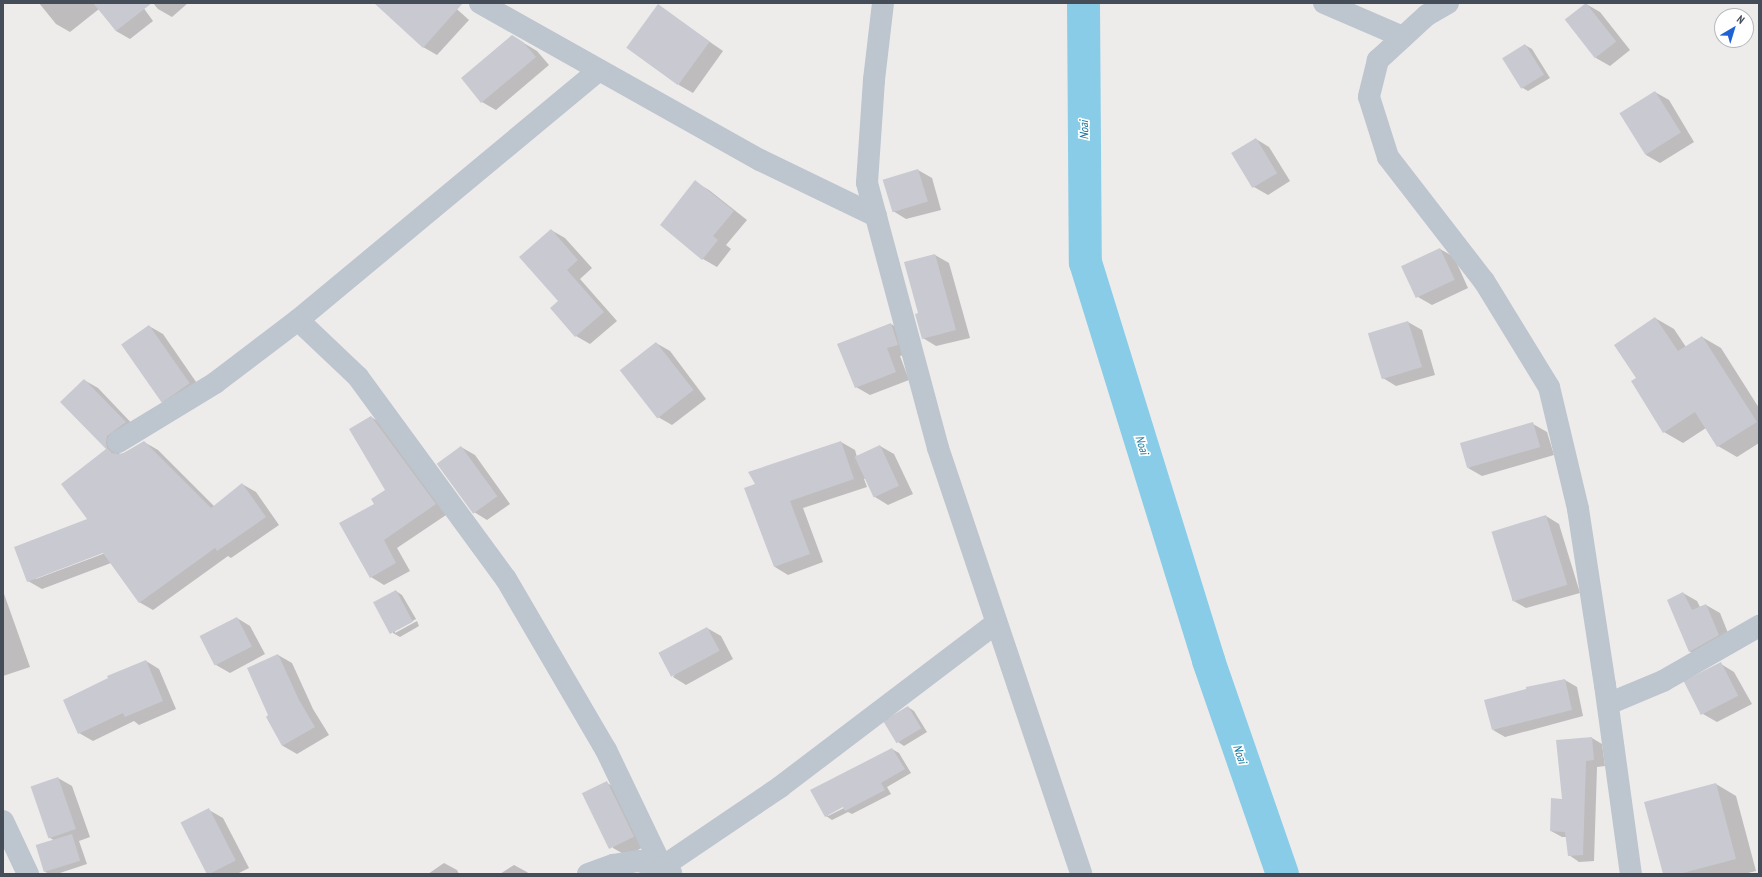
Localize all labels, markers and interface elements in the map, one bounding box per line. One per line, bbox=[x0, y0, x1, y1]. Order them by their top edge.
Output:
north arrow bbox=[1714, 8, 1754, 48]
text: N bbox=[1734, 12, 1747, 27]
water label: Noai bbox=[1077, 120, 1091, 140]
water label: Noai bbox=[1132, 434, 1152, 456]
water label: Noai bbox=[1230, 743, 1250, 765]

